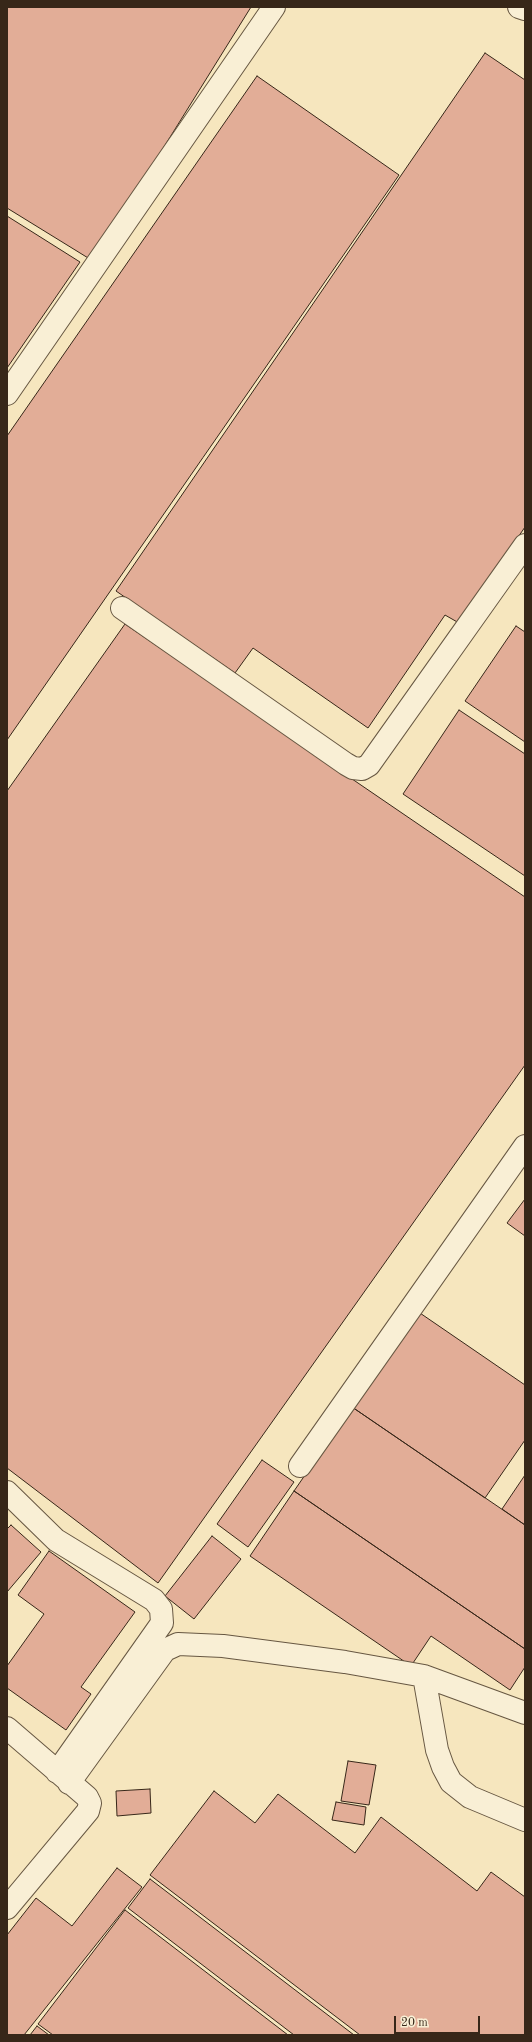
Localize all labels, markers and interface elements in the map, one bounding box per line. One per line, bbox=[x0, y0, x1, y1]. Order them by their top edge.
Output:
scale bar bbox=[396, 2008, 482, 2034]
text: 20 m bbox=[401, 2017, 428, 2029]

